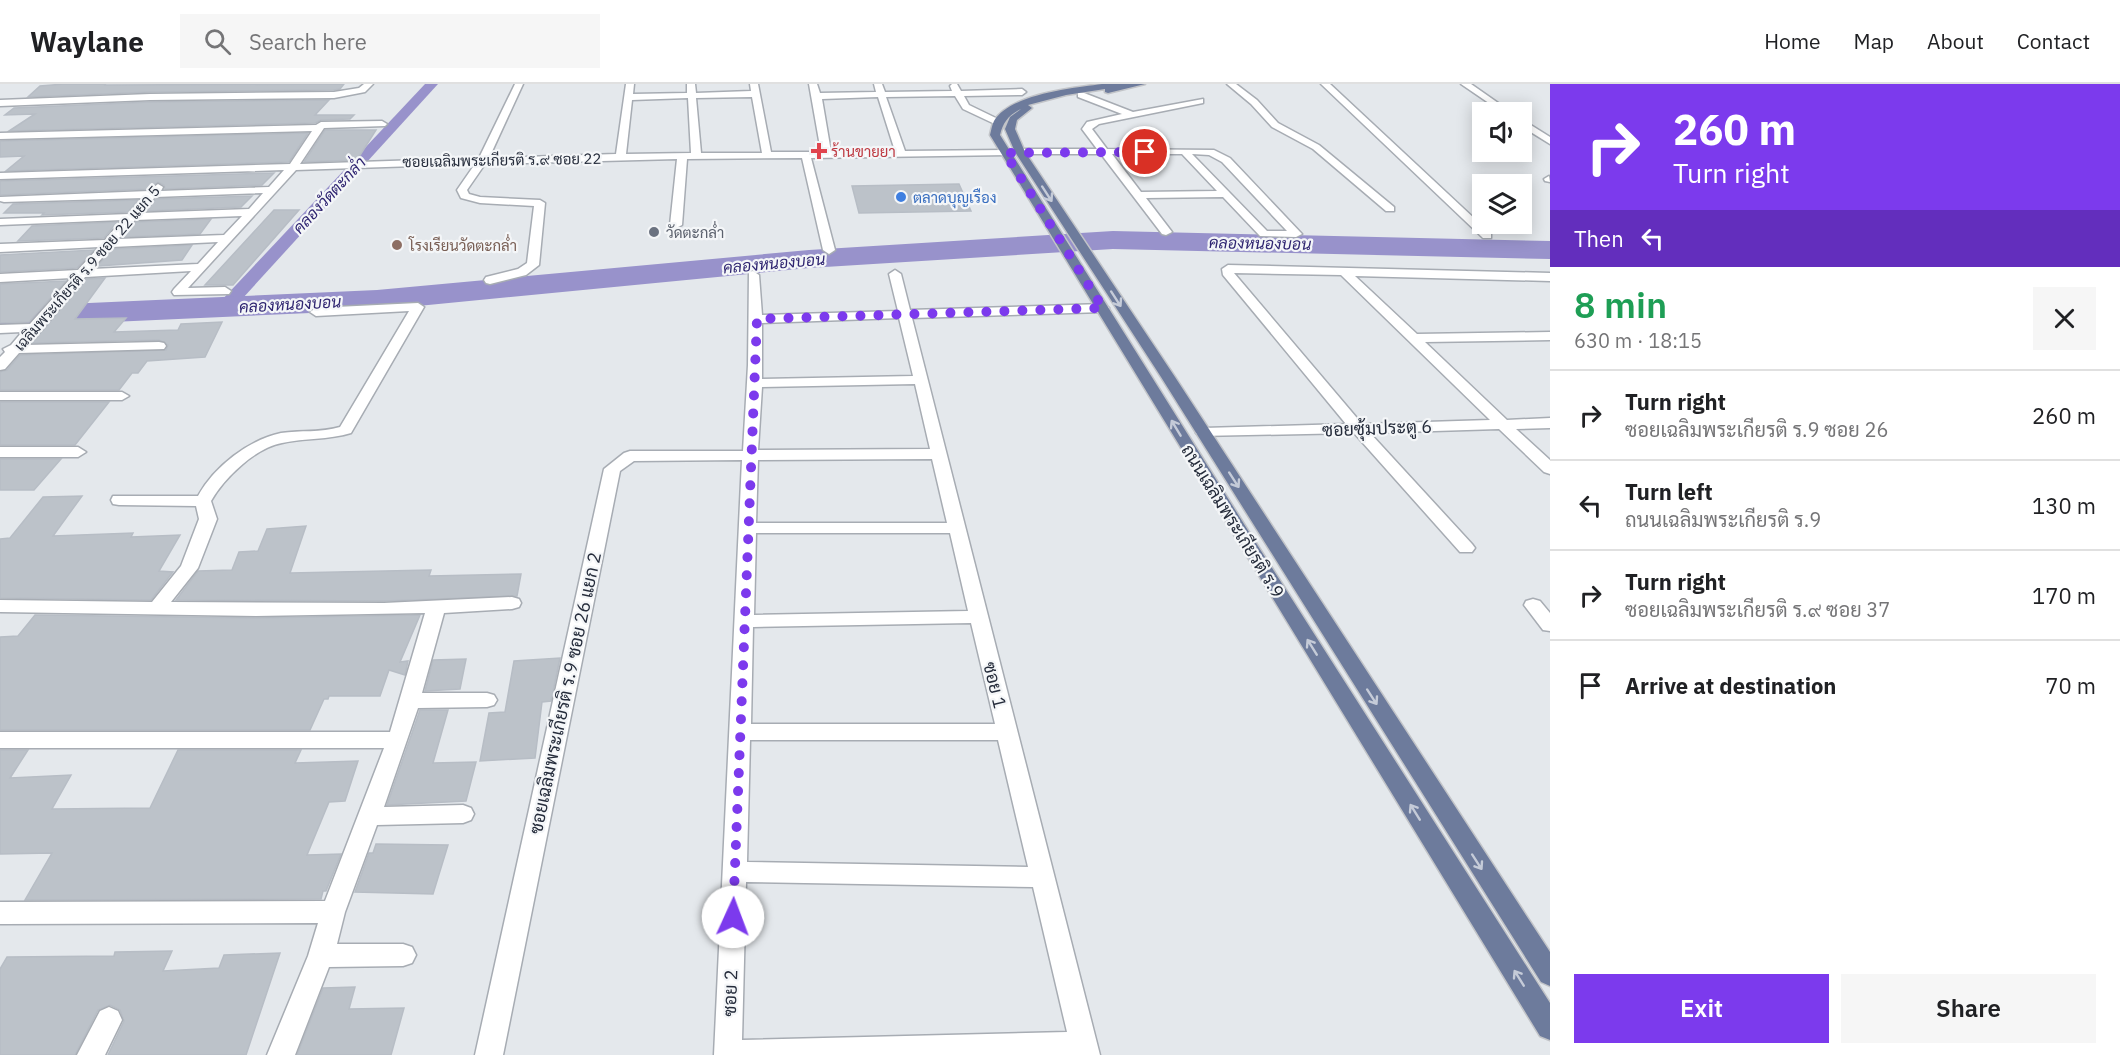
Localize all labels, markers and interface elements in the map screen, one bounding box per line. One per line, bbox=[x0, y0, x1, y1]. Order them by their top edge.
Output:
search box bbox=[180, 14, 600, 68]
text: Waylane bbox=[30, 23, 144, 60]
icon: search bbox=[201, 25, 234, 58]
text: Search here bbox=[249, 27, 367, 56]
text: Home bbox=[1764, 27, 1821, 55]
text: Map bbox=[1854, 27, 1894, 55]
text: About bbox=[1927, 27, 1984, 55]
text: Contact bbox=[2017, 27, 2090, 55]
map controls bbox=[1472, 102, 1532, 234]
button: sound bbox=[1472, 102, 1532, 162]
text: 260 m bbox=[1673, 102, 1796, 157]
icon: right bbox=[1574, 108, 1652, 186]
pin bbox=[1119, 126, 1170, 177]
icon: arrive bbox=[1128, 135, 1161, 168]
place label: ร้านขายยา bbox=[831, 142, 896, 161]
marker: ร้านขายยา bbox=[812, 144, 826, 158]
street label: ซอยเฉลิมพระเกียรติ ร.๙ ซอย 22 bbox=[402, 149, 602, 171]
water label: คลองวัดตะกล่ำ bbox=[285, 150, 370, 238]
text: Turn right bbox=[1673, 155, 1790, 190]
button: layers bbox=[1472, 174, 1532, 234]
street label: เฉลิมพระเกียรติ ร.9 ซอย 22 แยก 5 bbox=[10, 181, 164, 355]
one-way arrow bbox=[1042, 185, 1054, 202]
place label: ตลาดบุญเรือง bbox=[913, 188, 997, 209]
marker: ตลาดบุญเรือง bbox=[894, 190, 908, 204]
place label: วัดตะกล่ำ bbox=[666, 221, 724, 242]
icon: left bbox=[1636, 222, 1669, 255]
text: Then bbox=[1574, 224, 1624, 253]
marker: วัดตะกล่ำ bbox=[647, 225, 661, 239]
water label: คลองหนองบอน bbox=[1209, 232, 1311, 254]
place label: โรงเรียนวัดตะกล่ำ bbox=[408, 234, 517, 255]
marker: โรงเรียนวัดตะกล่ำ bbox=[390, 238, 404, 252]
water label: คลองหนองบอน bbox=[722, 249, 826, 277]
text: 8 min bbox=[1574, 281, 1667, 328]
button: close bbox=[2033, 287, 2096, 350]
one-way arrow bbox=[1110, 290, 1122, 306]
water label: คลองหนองบอน bbox=[238, 291, 342, 317]
text: 630 m · 18:15 bbox=[1574, 327, 1702, 354]
text: Turn right bbox=[1625, 387, 1726, 416]
icon: right bbox=[1574, 399, 1607, 432]
text: 260 m bbox=[2032, 401, 2096, 430]
street label: ซอยซุ้มประตู 6 bbox=[1322, 415, 1433, 443]
text: ซอยเฉลิมพระเกียรติ ร.9 ซอย 26 bbox=[1625, 416, 1889, 443]
one-way arrow bbox=[1170, 420, 1182, 437]
street label: ถนนเฉลิมพระเกียรติ ร.9 bbox=[1176, 440, 1290, 602]
one-way arrow bbox=[1228, 471, 1240, 488]
text: Turn left bbox=[1625, 477, 1713, 506]
icon: left bbox=[1574, 489, 1607, 522]
text: 130 m bbox=[2032, 491, 2096, 520]
text: ถนนเฉลิมพระเกียรติ ร.9 bbox=[1625, 506, 1821, 533]
street label: ซอยเฉลิมพระเกียรติ ร.9 ซอย 26 แยก 2 bbox=[523, 550, 606, 836]
text: Turn right bbox=[1625, 567, 1726, 596]
icon: right bbox=[1574, 579, 1607, 612]
text: 170 m bbox=[2032, 581, 2096, 610]
text: ซอยเฉลิมพระเกียรติ ร.๙ ซอย 37 bbox=[1625, 596, 1890, 623]
one-way arrow bbox=[1305, 639, 1317, 656]
street label: ซอย 1 bbox=[978, 659, 1012, 711]
icon: arrive bbox=[1574, 669, 1607, 702]
text: Arrive at destination bbox=[1625, 671, 1836, 700]
text: 70 m bbox=[2045, 671, 2096, 700]
one-way arrow bbox=[1366, 689, 1379, 706]
one-way arrow bbox=[1409, 804, 1421, 821]
one-way arrow bbox=[1472, 853, 1484, 870]
position arrow bbox=[701, 885, 765, 949]
street label: ซอย 2 bbox=[718, 969, 742, 1017]
one-way arrow bbox=[1513, 970, 1525, 986]
button: Exit bbox=[1574, 974, 1829, 1043]
button: Share bbox=[1841, 974, 2096, 1043]

